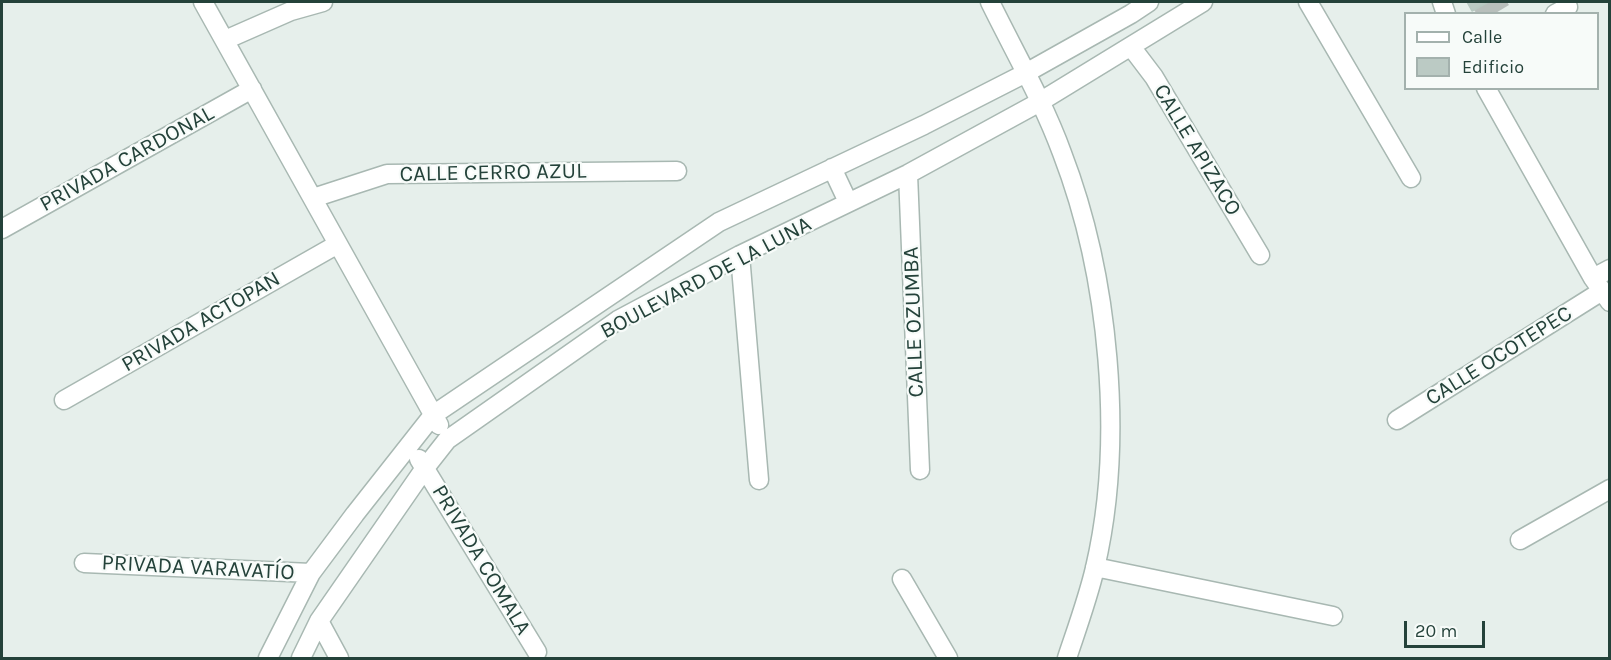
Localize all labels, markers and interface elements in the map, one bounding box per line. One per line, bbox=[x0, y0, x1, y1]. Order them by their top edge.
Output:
legend bbox=[1404, 12, 1599, 90]
text: Calle bbox=[1462, 26, 1502, 48]
text: Edificio bbox=[1462, 56, 1524, 78]
street label: CALLE APIZACO bbox=[1147, 80, 1247, 220]
street label: PRIVADA CARDONAL bbox=[35, 100, 219, 218]
street label: CALLE CERRO AZUL bbox=[399, 158, 587, 188]
street label: BOULEVARD DE LA LUNA bbox=[596, 211, 816, 345]
street label: CALLE OZUMBA bbox=[898, 246, 930, 398]
street label: PRIVADA ACTOPAN bbox=[117, 266, 285, 378]
street label: CALLE OCOTEPEC bbox=[1421, 300, 1577, 412]
street label: PRIVADA COMALA bbox=[426, 480, 536, 640]
street label: PRIVADA VARAVATÍO bbox=[101, 550, 295, 586]
scale bar bbox=[1407, 609, 1488, 647]
text: 20 m bbox=[1415, 620, 1457, 642]

